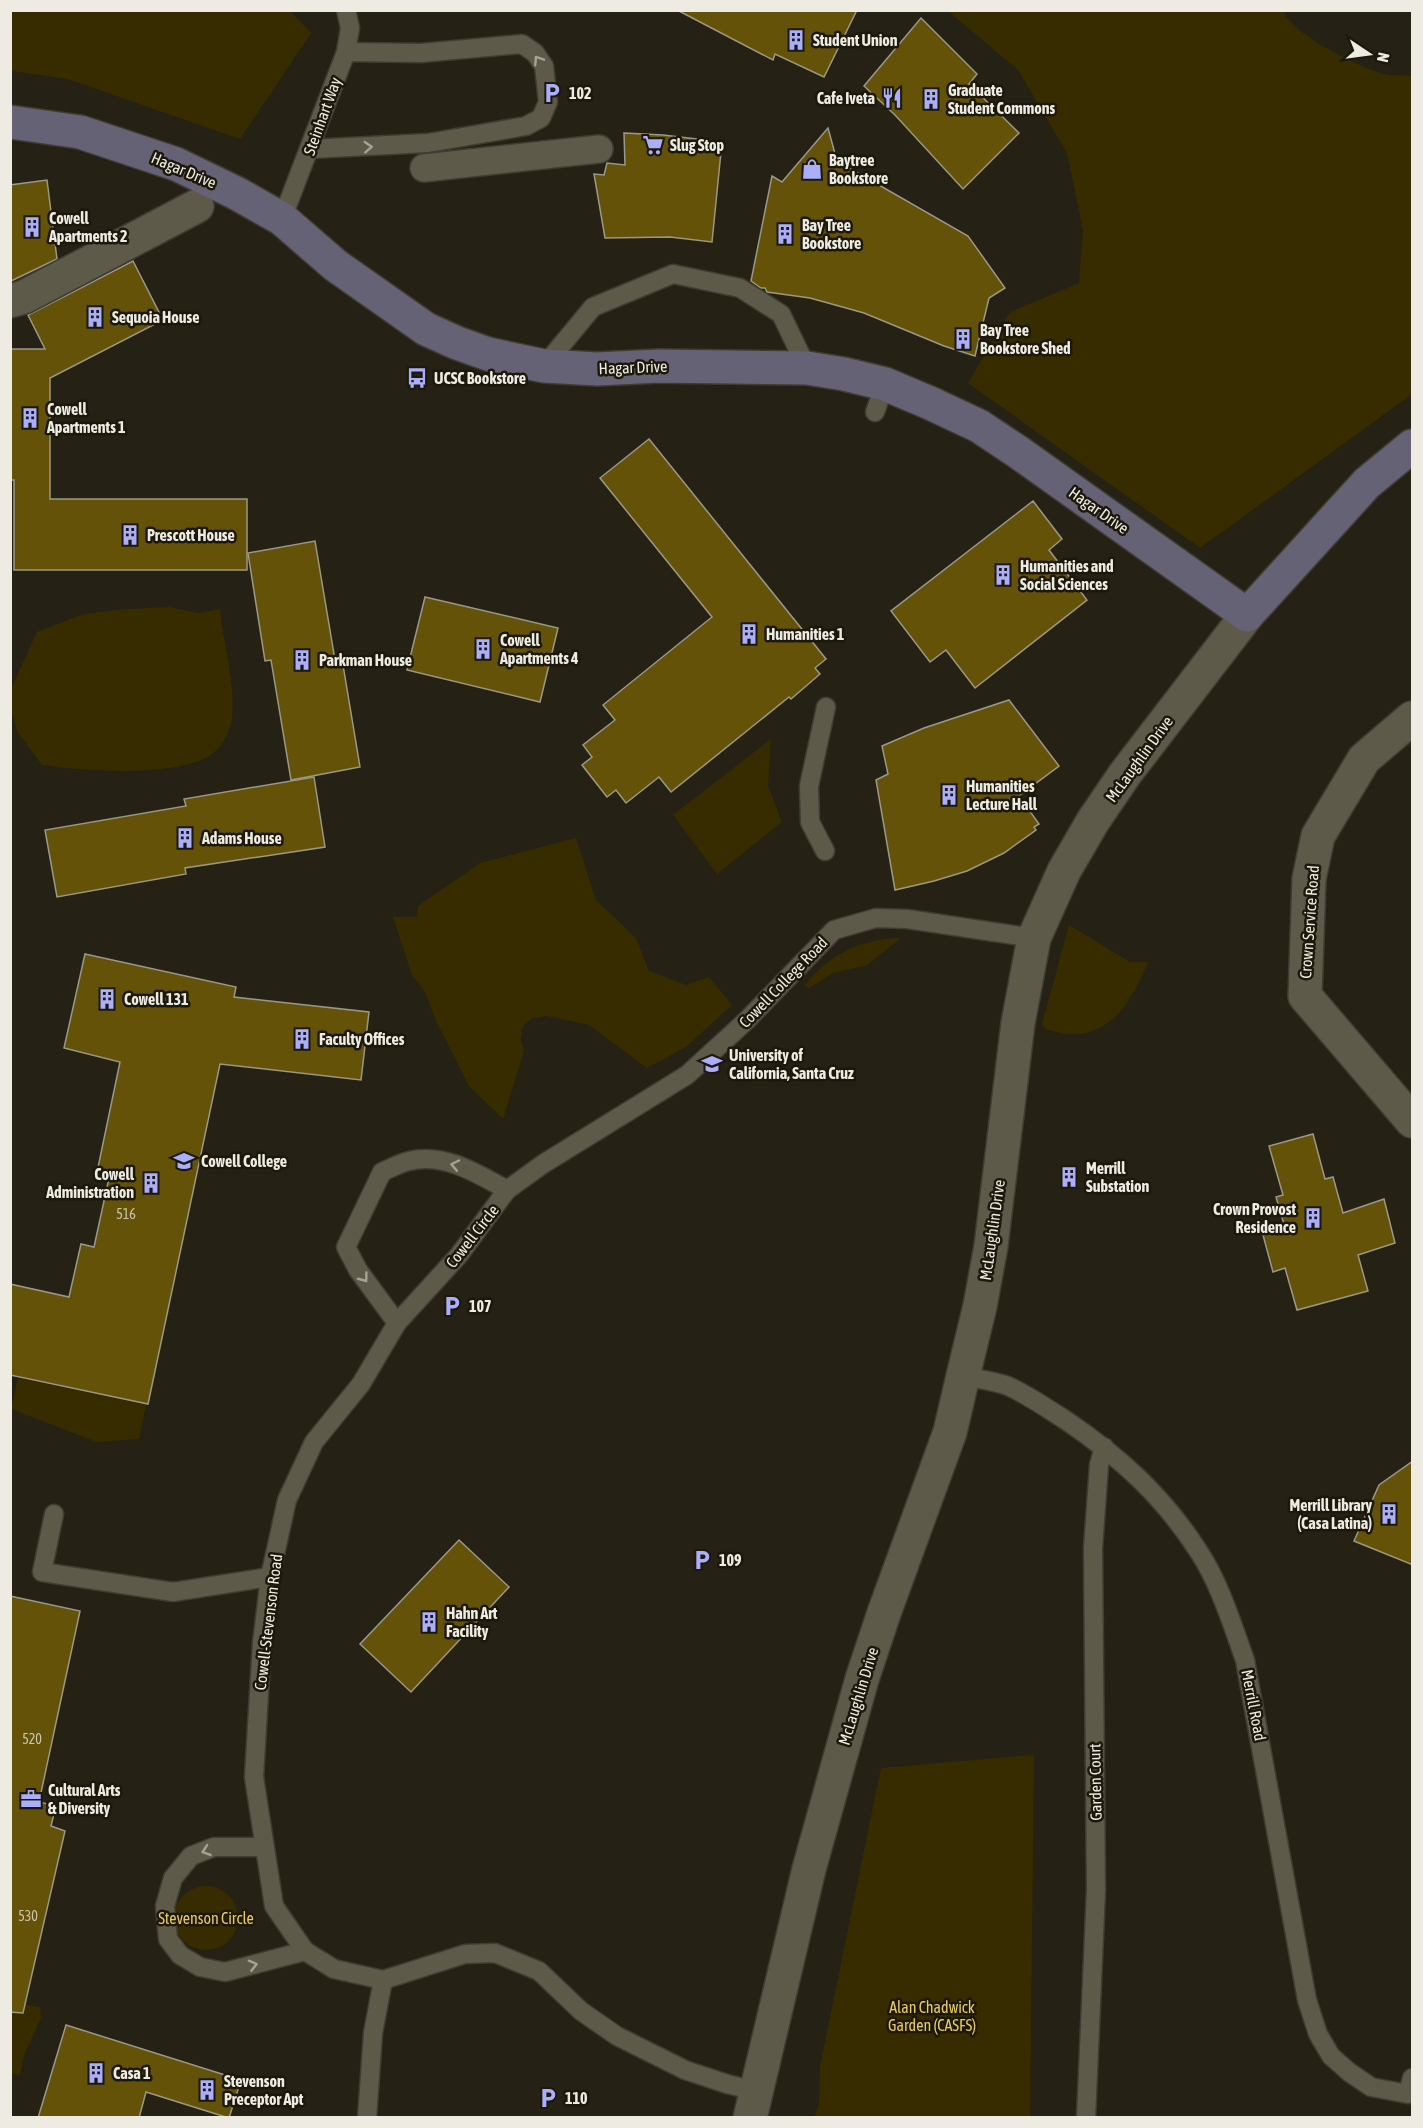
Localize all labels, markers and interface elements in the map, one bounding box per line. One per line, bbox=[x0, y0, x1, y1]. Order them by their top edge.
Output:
north arrow bbox=[1339, 24, 1399, 84]
building icon: Student Union bbox=[784, 28, 808, 52]
place label: Student Union bbox=[813, 31, 898, 49]
text: N bbox=[1374, 51, 1393, 64]
one-way arrow bbox=[535, 56, 546, 67]
street label: Steinhart Way bbox=[300, 74, 345, 158]
parking icon: 102 bbox=[540, 81, 564, 105]
place label: Graduate Student Commons bbox=[948, 81, 1056, 117]
place label: 102 bbox=[569, 84, 592, 102]
restaurant icon: Cafe Iveta bbox=[880, 86, 904, 110]
building icon: Graduate Student Commons bbox=[919, 87, 943, 111]
place label: Cafe Iveta bbox=[817, 89, 875, 107]
supermarket icon: Slug Stop bbox=[641, 133, 665, 157]
place label: Slug Stop bbox=[670, 136, 724, 154]
one-way arrow bbox=[364, 140, 373, 153]
street label: Hagar Drive bbox=[148, 148, 219, 193]
place label: Baytree Bookstore bbox=[829, 151, 888, 187]
shop icon: Baytree Bookstore bbox=[800, 157, 824, 181]
place label: Cowell Apartments 2 bbox=[48, 209, 128, 245]
building icon: Cowell Apartments 2 bbox=[20, 215, 44, 239]
place label: Bay Tree Bookstore bbox=[802, 216, 861, 252]
building icon: Bay Tree Bookstore bbox=[773, 222, 797, 246]
building icon: Sequoia House bbox=[83, 305, 107, 329]
place label: Sequoia House bbox=[112, 308, 200, 326]
place label: Bay Tree Bookstore Shed bbox=[980, 321, 1071, 357]
building icon: Bay Tree Bookstore Shed bbox=[951, 327, 975, 351]
street label: Hagar Drive bbox=[598, 357, 668, 378]
bus stop icon: UCSC Bookstore bbox=[405, 366, 429, 390]
place label: UCSC Bookstore bbox=[434, 369, 526, 387]
place label: Cowell Apartments 1 bbox=[46, 400, 126, 436]
building icon: Cowell Apartments 1 bbox=[18, 406, 42, 430]
street label: Hagar Drive bbox=[1065, 483, 1132, 538]
building icon: Prescott House bbox=[118, 523, 142, 547]
place label: Prescott House bbox=[147, 526, 235, 544]
place label: Humanities and Social Sciences bbox=[1020, 557, 1114, 593]
building icon: Humanities and Social Sciences bbox=[991, 563, 1015, 587]
building icon: Humanities 1 bbox=[737, 622, 761, 646]
place label: Humanities 1 bbox=[766, 625, 845, 643]
place label: Cowell Apartments 4 bbox=[499, 631, 579, 667]
building icon: Cowell Apartments 4 bbox=[471, 637, 495, 661]
building icon: Parkman House bbox=[290, 648, 314, 672]
place label: Parkman House bbox=[319, 651, 412, 669]
street label: McLaughlin Drive bbox=[1102, 713, 1177, 806]
place label: Humanities Lecture Hall bbox=[966, 777, 1038, 813]
building icon: Humanities Lecture Hall bbox=[937, 783, 961, 807]
building icon: Adams House bbox=[173, 826, 197, 850]
place label: Adams House bbox=[201, 829, 282, 847]
street label: Crown Service Road bbox=[1296, 865, 1322, 979]
street label: Cowell College Road bbox=[735, 933, 831, 1032]
building icon: Cowell 131 bbox=[95, 987, 119, 1011]
place label: Cowell 131 bbox=[124, 990, 189, 1008]
building icon: Faculty Offices bbox=[290, 1027, 314, 1051]
place label: Faculty Offices bbox=[319, 1030, 405, 1048]
place label: University of California, Santa Cruz bbox=[729, 1046, 854, 1082]
school or university icon: University of California, Santa Cruz bbox=[700, 1052, 724, 1076]
school or university icon: Cowell College bbox=[172, 1149, 196, 1173]
place label: Cowell College bbox=[201, 1152, 287, 1170]
one-way arrow bbox=[450, 1159, 460, 1172]
place label: Merrill Substation bbox=[1086, 1159, 1150, 1195]
place label: Cowell Administration bbox=[45, 1165, 135, 1201]
building icon: Merrill Substation bbox=[1057, 1165, 1081, 1189]
building icon: Cowell Administration bbox=[139, 1171, 163, 1195]
street label: McLaughlin Drive bbox=[976, 1178, 1009, 1282]
place label: Crown Provost Residence bbox=[1213, 1200, 1296, 1236]
street label: Cowell Circle bbox=[442, 1201, 502, 1271]
house number: 516 bbox=[116, 1206, 136, 1222]
building icon: Crown Provost Residence bbox=[1301, 1206, 1325, 1230]
one-way arrow bbox=[357, 1271, 368, 1282]
parking icon: 107 bbox=[440, 1294, 464, 1318]
place label: 107 bbox=[469, 1297, 492, 1315]
place label: Merrill Library (Casa Latina) bbox=[1290, 1496, 1372, 1532]
building icon: Merrill Library (Casa Latina) bbox=[1377, 1502, 1401, 1526]
parking icon: 109 bbox=[690, 1548, 714, 1572]
place label: 109 bbox=[719, 1551, 742, 1569]
street label: Cowell-Stevenson Road bbox=[251, 1553, 285, 1691]
place label: Hahn Art Facility bbox=[446, 1604, 498, 1640]
building icon: Hahn Art Facility bbox=[417, 1610, 441, 1634]
street label: McLaughlin Drive bbox=[835, 1645, 882, 1747]
street label: Merrill Road bbox=[1238, 1668, 1270, 1742]
house number: 520 bbox=[22, 1731, 42, 1747]
street label: Garden Court bbox=[1085, 1743, 1105, 1821]
place label: Cultural Arts & Diversity bbox=[48, 1781, 121, 1817]
office icon: Cultural Arts & Diversity bbox=[19, 1787, 43, 1811]
one-way arrow bbox=[202, 1843, 212, 1856]
house number: 530 bbox=[18, 1908, 38, 1924]
park label: Stevenson Circle bbox=[158, 1909, 254, 1927]
one-way arrow bbox=[248, 1960, 258, 1973]
park label: Alan Chadwick Garden (CASFS) bbox=[888, 1998, 976, 2035]
building icon: Casa 1 bbox=[84, 2061, 108, 2085]
place label: Casa 1 bbox=[113, 2064, 151, 2082]
place label: Stevenson Preceptor Apt bbox=[224, 2072, 304, 2108]
building icon: Stevenson Preceptor Apt bbox=[195, 2078, 219, 2102]
parking icon: 110 bbox=[536, 2086, 560, 2110]
place label: 110 bbox=[565, 2089, 588, 2107]

